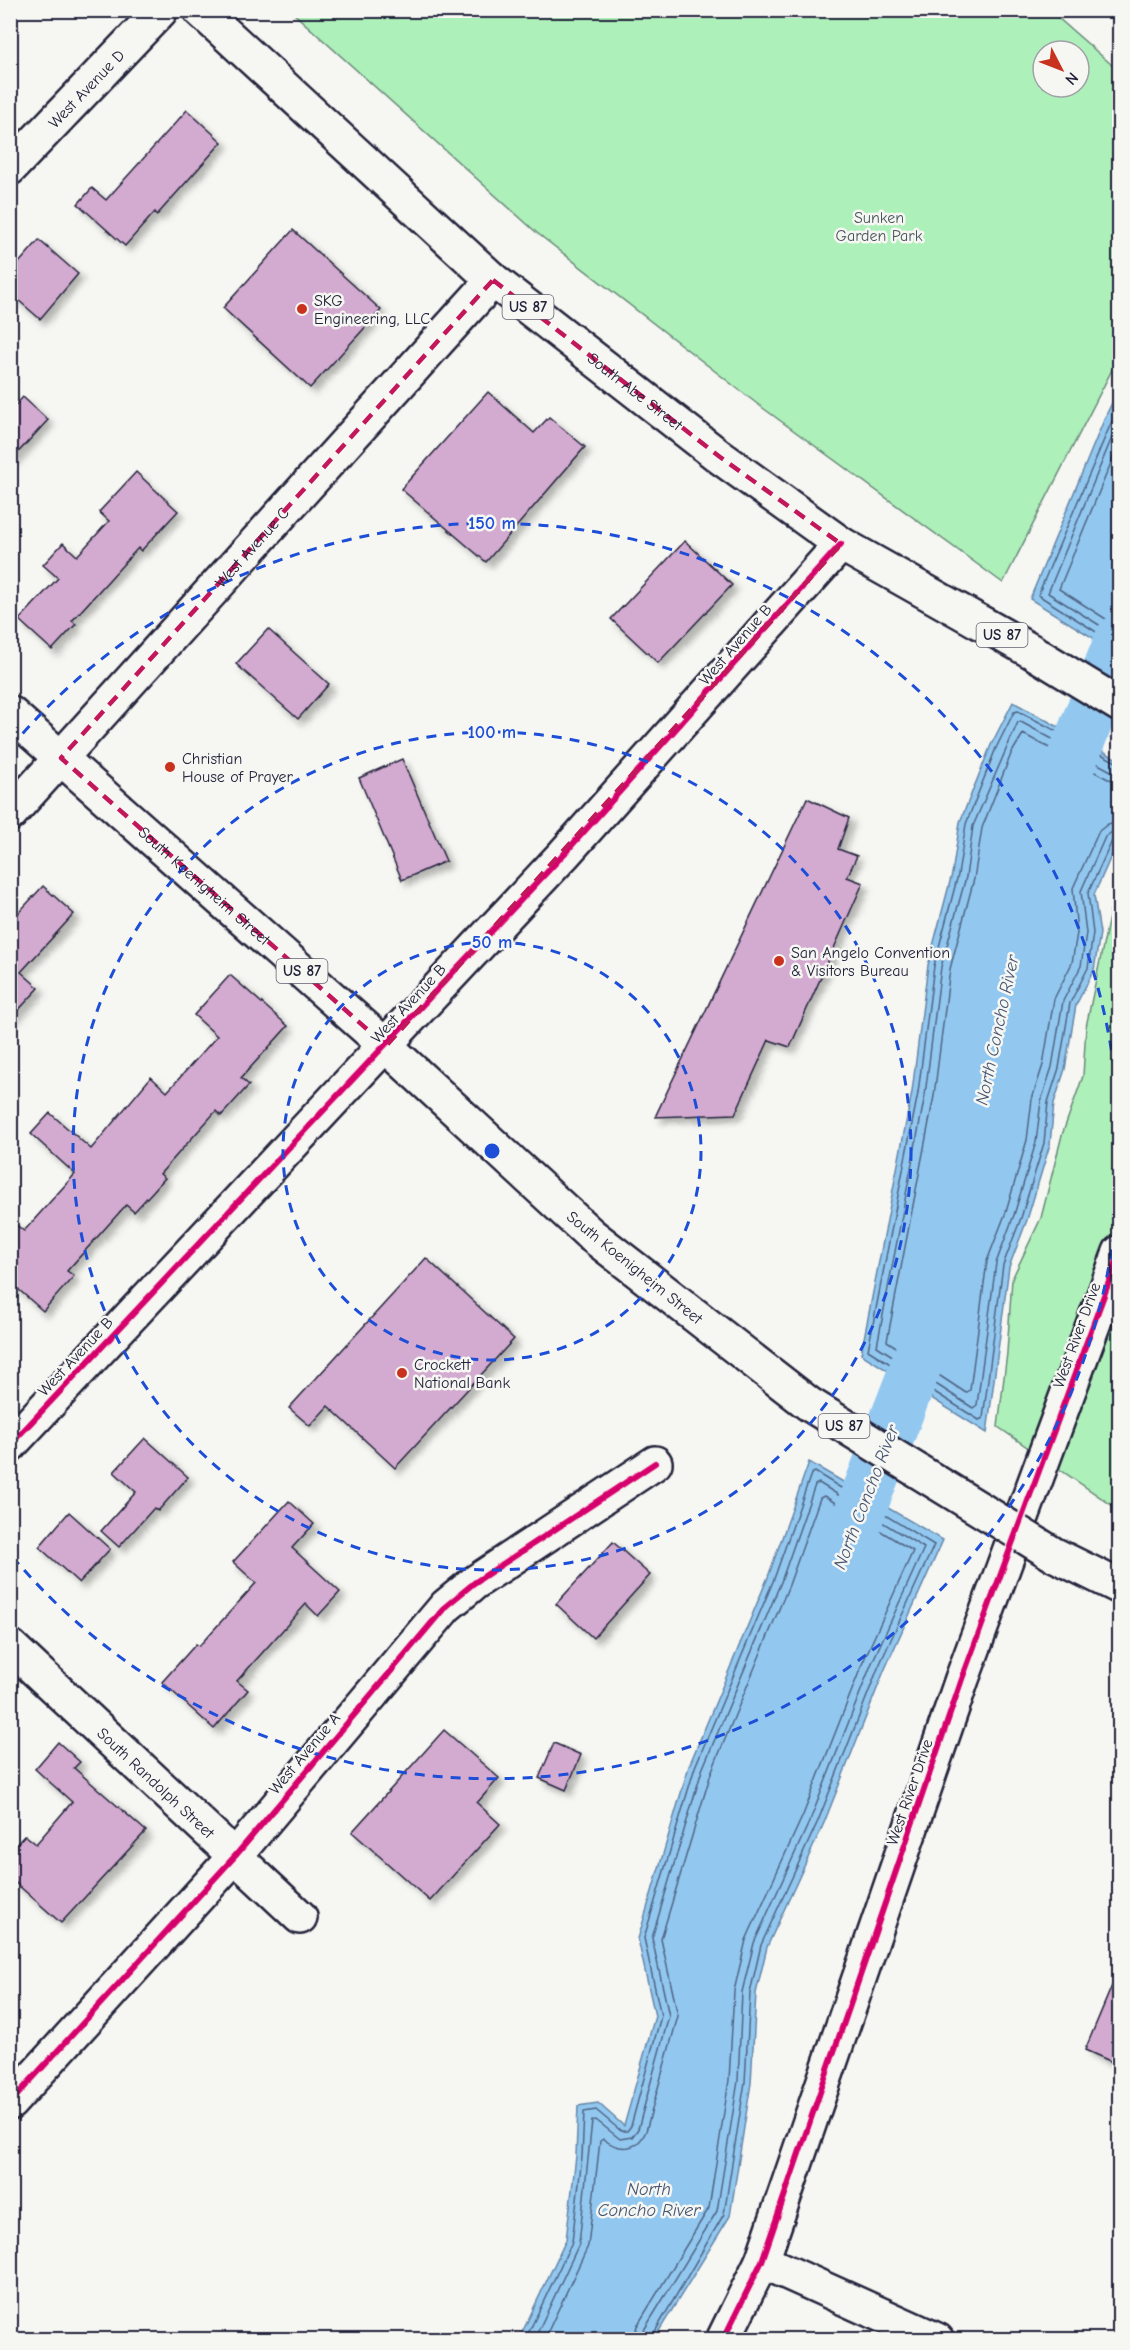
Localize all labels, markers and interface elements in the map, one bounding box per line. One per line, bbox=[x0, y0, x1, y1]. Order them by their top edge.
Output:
north arrow bbox=[1031, 39, 1091, 99]
street label: West Avenue D bbox=[45, 46, 128, 132]
text: N bbox=[1061, 68, 1082, 88]
park label: Sunken Garden Park bbox=[836, 209, 923, 245]
place label: SKG Engineering, LLC bbox=[314, 292, 430, 328]
road number: US 87 bbox=[502, 295, 554, 319]
marker: SKG Engineering, LLC bbox=[295, 302, 309, 316]
street label: South Abe Street bbox=[584, 349, 686, 435]
street label: West Avenue C bbox=[212, 504, 293, 591]
text: 150 m bbox=[468, 513, 516, 534]
street label: West Avenue B bbox=[696, 600, 776, 689]
road number: US 87 bbox=[976, 623, 1028, 647]
text: 100 m bbox=[468, 722, 516, 743]
place label: Christian House of Prayer bbox=[182, 750, 294, 786]
marker: Christian House of Prayer bbox=[163, 760, 177, 774]
street label: South Koenigheim Street bbox=[135, 823, 274, 949]
text: 50 m bbox=[472, 932, 512, 953]
place label: San Angelo Convention & Visitors Bureau bbox=[791, 944, 950, 980]
water label: North Concho River bbox=[971, 952, 1024, 1107]
marker: San Angelo Convention & Visitors Bureau bbox=[772, 954, 786, 968]
road number: US 87 bbox=[276, 959, 328, 983]
street label: West Avenue B bbox=[368, 960, 450, 1047]
centre of rings bbox=[482, 1141, 502, 1161]
street label: South Koenigheim Street bbox=[563, 1208, 706, 1328]
street label: West River Drive bbox=[1049, 1280, 1104, 1391]
street label: West Avenue B bbox=[35, 1313, 117, 1400]
place label: Crockett National Bank bbox=[414, 1356, 510, 1392]
marker: Crockett National Bank bbox=[395, 1366, 409, 1380]
road number: US 87 bbox=[818, 1414, 870, 1438]
water label: North Concho River bbox=[829, 1421, 904, 1572]
street label: West Avenue A bbox=[265, 1709, 344, 1798]
street label: South Randolph Street bbox=[93, 1724, 218, 1843]
street label: West River Drive bbox=[883, 1737, 937, 1848]
water label: North Concho River bbox=[598, 2179, 701, 2221]

